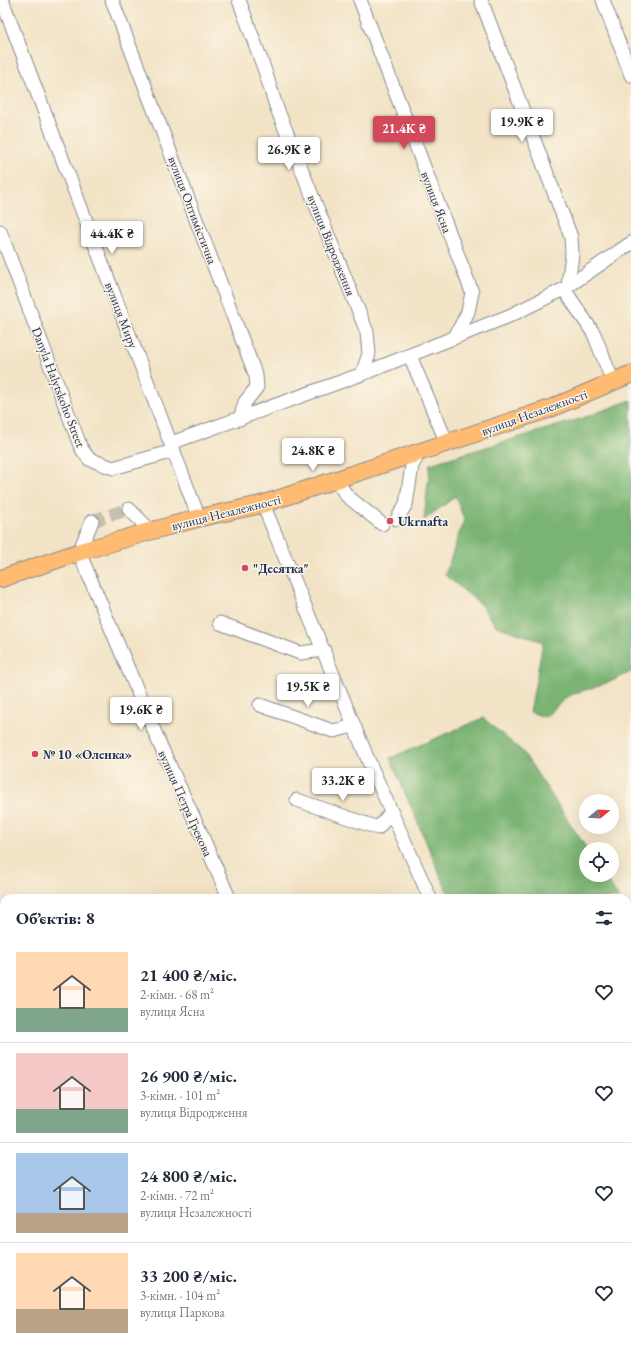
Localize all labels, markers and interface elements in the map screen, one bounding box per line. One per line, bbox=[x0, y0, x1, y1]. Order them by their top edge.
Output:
pin: 19.9K ₴ bbox=[485, 109, 559, 143]
text: 19.9K ₴ bbox=[500, 113, 544, 130]
pin: 21.4K ₴ bbox=[367, 116, 441, 150]
text: 21.4K ₴ bbox=[382, 120, 426, 137]
pin: 26.9K ₴ bbox=[252, 137, 326, 171]
text: 26.9K ₴ bbox=[267, 141, 311, 158]
street label: вулиця Оптимістична bbox=[164, 154, 221, 267]
street label: вулиця Ясна bbox=[417, 169, 456, 236]
street label: вулиця Відродження bbox=[303, 192, 360, 298]
pin: 44.4K ₴ bbox=[75, 221, 149, 255]
text: 44.4K ₴ bbox=[90, 225, 134, 242]
street label: вулиця Миру bbox=[101, 280, 142, 351]
street label: Danyla Halytskoho Street bbox=[28, 325, 89, 450]
street label: вулиця Незалежності bbox=[479, 385, 590, 440]
pin: 24.8K ₴ bbox=[276, 438, 350, 472]
text: 24.8K ₴ bbox=[291, 442, 335, 459]
street label: вулиця Незалежності bbox=[170, 491, 282, 534]
place label: Ukrnafta bbox=[398, 513, 448, 530]
marker: Ukrnafta bbox=[385, 516, 395, 526]
place label: "Десятка" bbox=[253, 560, 309, 577]
marker: "Десятка" bbox=[240, 563, 250, 573]
pin: 19.5K ₴ bbox=[271, 674, 345, 708]
text: 19.5K ₴ bbox=[286, 678, 330, 695]
pin: 19.6K ₴ bbox=[104, 697, 178, 731]
text: 19.6K ₴ bbox=[119, 701, 163, 718]
place label: № 10 «Оленка» bbox=[43, 746, 132, 763]
street label: вулиця Петра Грекова bbox=[154, 747, 217, 860]
marker: № 10 «Оленка» bbox=[30, 749, 40, 759]
pin: 33.2K ₴ bbox=[306, 768, 380, 802]
text: 33.2K ₴ bbox=[321, 772, 365, 789]
north arrow bbox=[579, 794, 619, 834]
map controls bbox=[579, 794, 619, 882]
button: locate bbox=[579, 842, 619, 882]
text: Об’єктів: 8 bbox=[16, 907, 95, 929]
icon: filters bbox=[593, 907, 615, 929]
text: 21 400 ₴/міс. bbox=[140, 964, 237, 986]
icon: home bbox=[48, 968, 96, 1016]
icon: heart bbox=[593, 981, 615, 1003]
text: 2-кімн. · 68 m² bbox=[140, 986, 214, 1003]
text: вулиця Ясна bbox=[140, 1003, 205, 1020]
text: 26 900 ₴/міс. bbox=[140, 1065, 237, 1087]
icon: home bbox=[48, 1069, 96, 1117]
icon: heart bbox=[593, 1082, 615, 1104]
text: 3-кімн. · 101 m² bbox=[140, 1087, 220, 1104]
text: вулиця Відродження bbox=[140, 1104, 248, 1121]
text: 24 800 ₴/міс. bbox=[140, 1165, 237, 1187]
icon: home bbox=[48, 1169, 96, 1217]
icon: heart bbox=[593, 1182, 615, 1204]
text: 2-кімн. · 72 m² bbox=[140, 1187, 214, 1204]
text: вулиця Незалежності bbox=[140, 1204, 252, 1221]
text: 33 200 ₴/міс. bbox=[140, 1265, 237, 1287]
icon: home bbox=[48, 1269, 96, 1317]
icon: heart bbox=[593, 1282, 615, 1304]
text: 3-кімн. · 104 m² bbox=[140, 1287, 220, 1304]
text: вулиця Паркова bbox=[140, 1304, 225, 1321]

